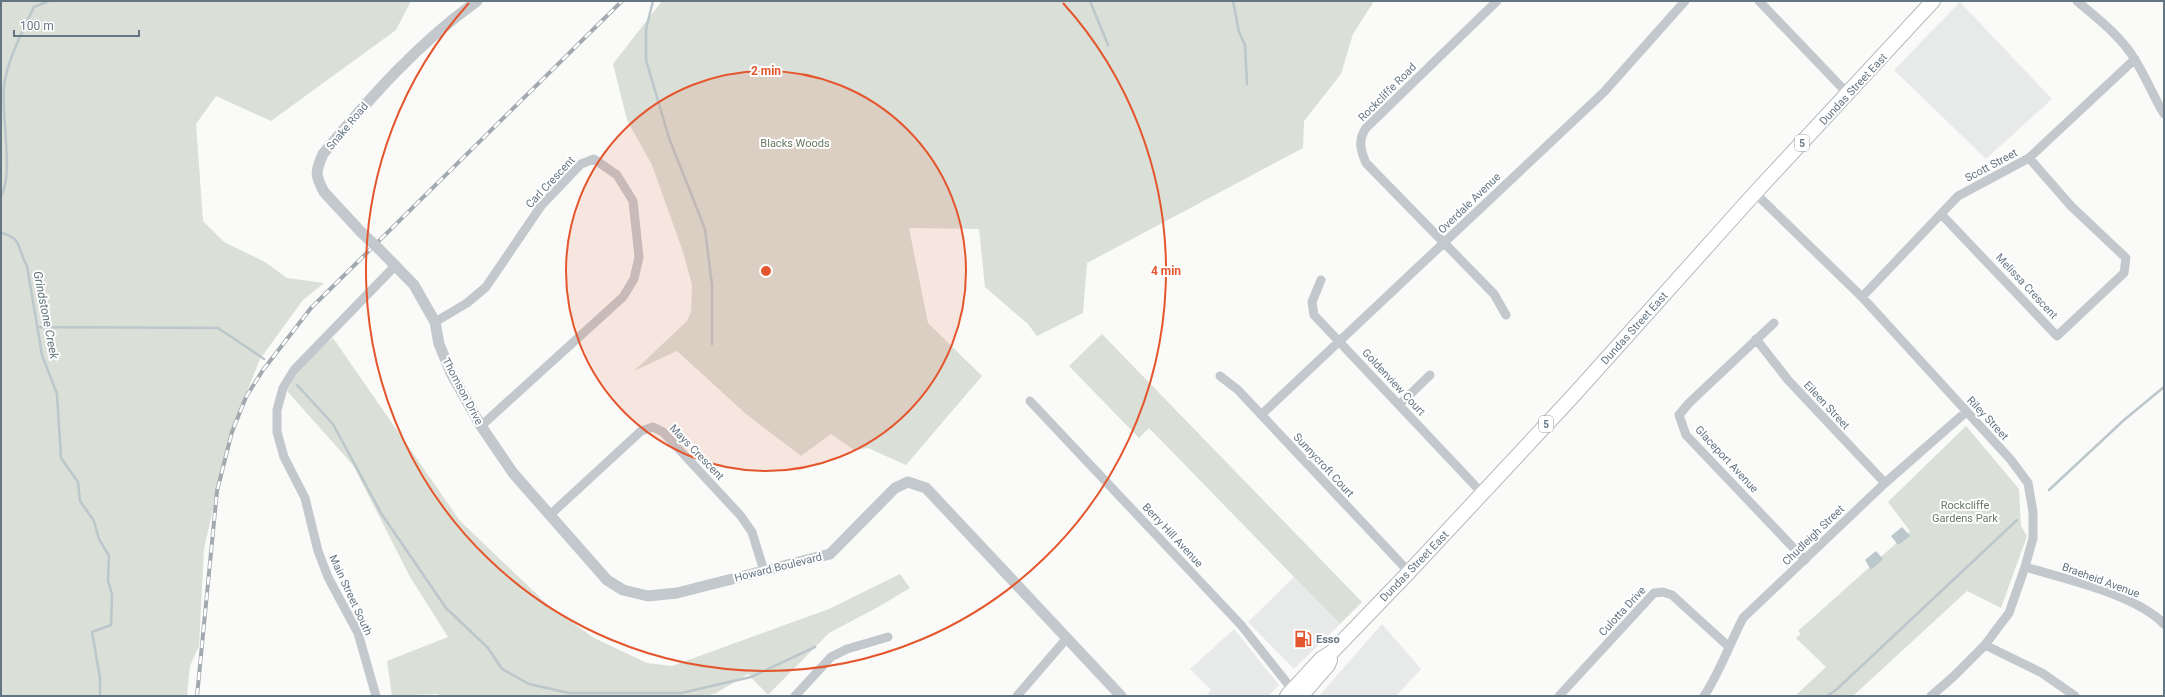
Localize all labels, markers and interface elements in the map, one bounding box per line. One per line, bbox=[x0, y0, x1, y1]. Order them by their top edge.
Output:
scale bar bbox=[14, 12, 139, 38]
text: 100 m bbox=[20, 19, 54, 33]
street label: Dundas Street East bbox=[1817, 51, 1890, 128]
street label: Rockcliffe Road bbox=[1356, 61, 1419, 124]
text: 2 min bbox=[751, 64, 781, 78]
street label: Snake Road bbox=[324, 100, 371, 153]
road number: 5 bbox=[1795, 135, 1809, 151]
park label: Blacks Woods bbox=[760, 137, 830, 150]
street label: Scott Street bbox=[1963, 146, 2020, 185]
street label: Carl Crescent bbox=[523, 154, 578, 211]
street label: Overdale Avenue bbox=[1435, 170, 1503, 236]
street label: Melissa Crescent bbox=[1993, 251, 2060, 322]
centre of rings bbox=[759, 264, 773, 278]
text: 4 min bbox=[1151, 264, 1181, 278]
water label: Grindstone Creek bbox=[31, 270, 62, 361]
street label: Dundas Street East bbox=[1598, 289, 1671, 367]
street label: Goldenview Court bbox=[1359, 346, 1428, 419]
street label: Thomson Drive bbox=[439, 356, 486, 427]
street label: Eileen Street bbox=[1801, 379, 1852, 432]
street label: Riley Street bbox=[1964, 394, 2011, 443]
road number: 5 bbox=[1539, 416, 1553, 432]
street label: Mays Crescent bbox=[667, 422, 727, 483]
street label: Glaceport Avenue bbox=[1692, 423, 1761, 496]
street label: Sunnycroft Court bbox=[1291, 431, 1357, 500]
park label: Rockcliffe Gardens Park bbox=[1932, 499, 1998, 525]
street label: Berry Hill Avenue bbox=[1140, 501, 1206, 570]
street label: Chudleigh Street bbox=[1780, 502, 1847, 568]
street label: Dundas Street East bbox=[1377, 528, 1452, 604]
street label: Howard Boulevard bbox=[733, 550, 823, 585]
street label: Main Street South bbox=[326, 553, 375, 638]
street label: Braeheid Avenue bbox=[2060, 560, 2142, 601]
street label: Culotta Drive bbox=[1596, 584, 1649, 639]
fuel station icon: Esso bbox=[1293, 629, 1313, 649]
place label: Esso bbox=[1316, 633, 1340, 646]

